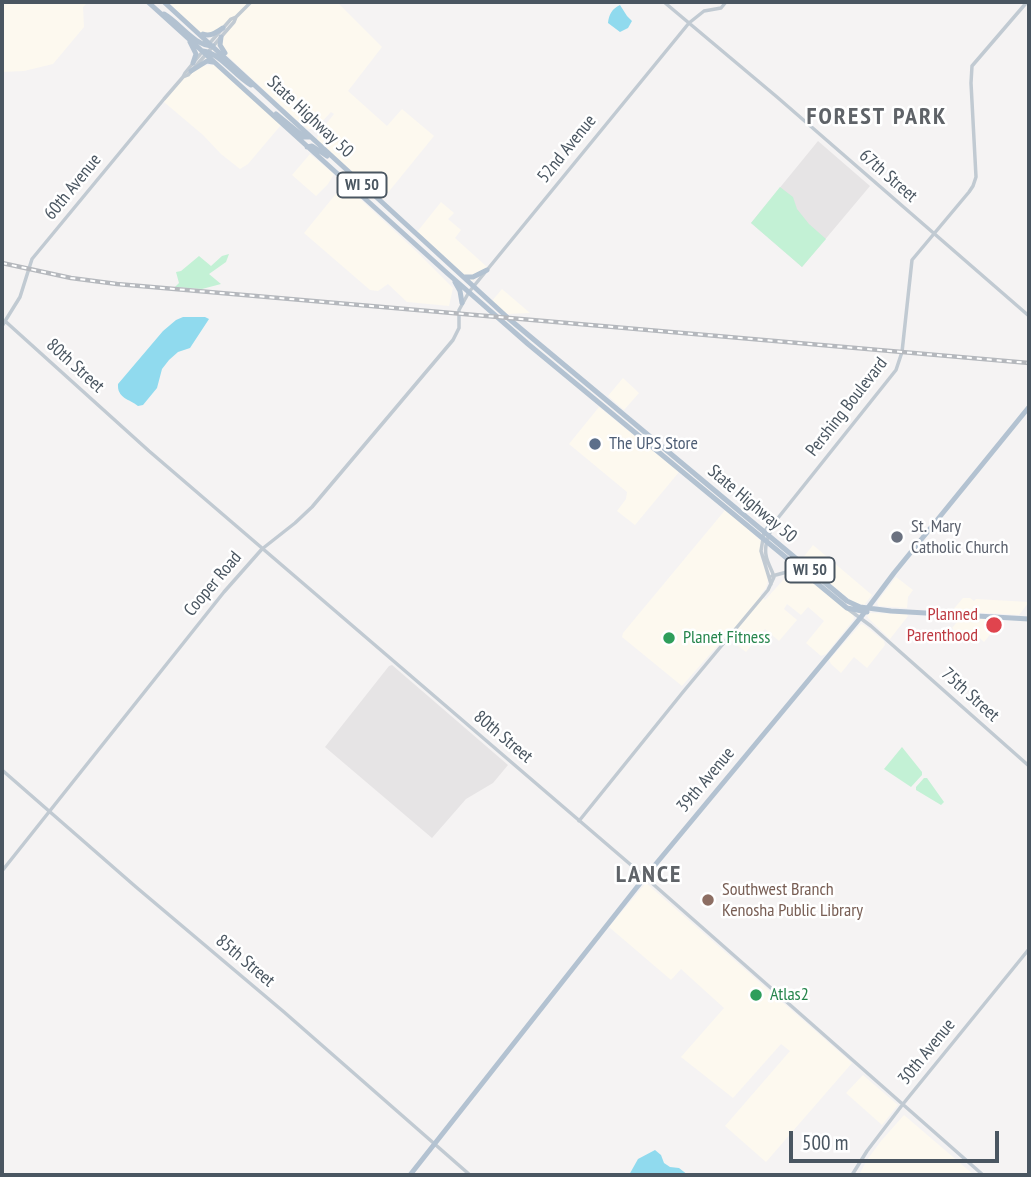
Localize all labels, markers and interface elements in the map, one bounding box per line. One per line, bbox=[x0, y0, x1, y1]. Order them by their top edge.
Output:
street label: State Highway 50 bbox=[262, 72, 358, 162]
district label: FOREST PARK bbox=[808, 103, 946, 131]
street label: 52nd Avenue bbox=[533, 111, 601, 187]
street label: 67th Street bbox=[854, 145, 922, 207]
street label: 60th Avenue bbox=[40, 150, 106, 224]
road number: WI 50 bbox=[338, 172, 386, 197]
street label: 80th Street bbox=[42, 335, 108, 397]
street label: Pershing Boulevard bbox=[802, 353, 892, 461]
place label: The UPS Store bbox=[609, 433, 698, 455]
marker: The UPS Store bbox=[587, 436, 603, 452]
street label: State Highway 50 bbox=[703, 460, 801, 548]
place label: St. Mary Catholic Church bbox=[911, 516, 1008, 558]
marker: St. Mary Catholic Church bbox=[889, 529, 905, 545]
street label: Cooper Road bbox=[180, 547, 246, 621]
road number: WI 50 bbox=[786, 558, 834, 582]
place label: Planned Parenthood bbox=[907, 604, 978, 646]
marker: Planned Parenthood bbox=[984, 615, 1004, 635]
place label: Planet Fitness bbox=[683, 627, 770, 649]
marker: Planet Fitness bbox=[661, 630, 677, 646]
street label: 75th Street bbox=[937, 664, 1003, 726]
street label: 80th Street bbox=[469, 706, 537, 768]
street label: 39th Avenue bbox=[673, 743, 739, 817]
district label: LANCE bbox=[616, 861, 682, 889]
place label: Southwest Branch Kenosha Public Library bbox=[722, 879, 863, 922]
marker: Southwest Branch Kenosha Public Library bbox=[700, 892, 716, 908]
street label: 85th Street bbox=[211, 930, 279, 992]
place label: Atlas2 bbox=[770, 984, 809, 1006]
marker: Atlas2 bbox=[748, 987, 764, 1003]
street label: 30th Avenue bbox=[894, 1015, 960, 1089]
scale bar bbox=[793, 1118, 1003, 1162]
text: 500 m bbox=[802, 1129, 848, 1156]

